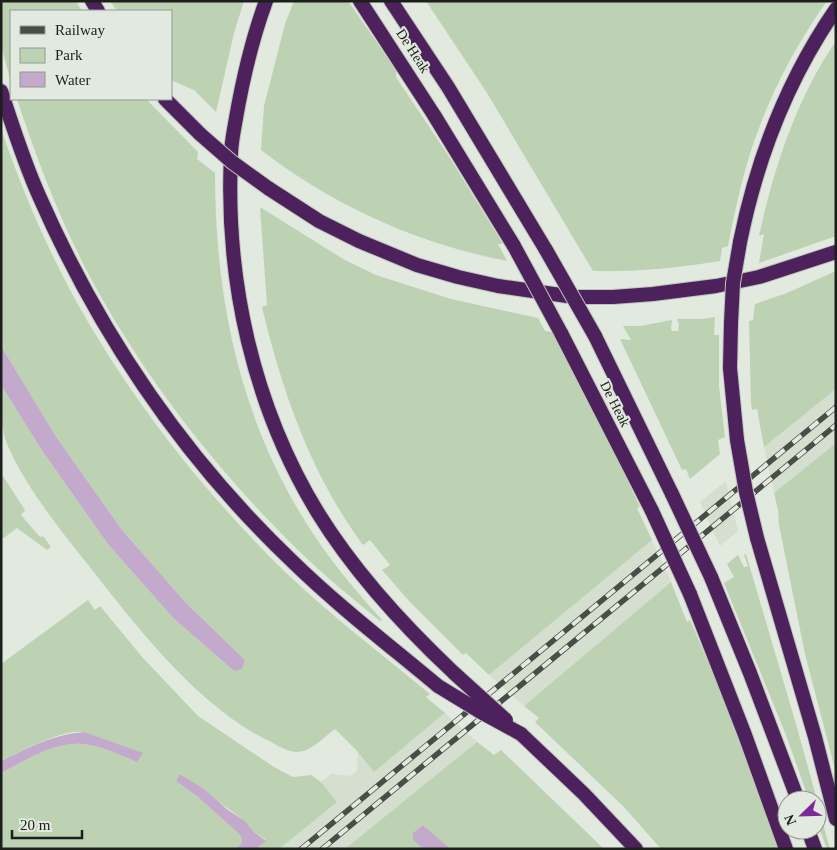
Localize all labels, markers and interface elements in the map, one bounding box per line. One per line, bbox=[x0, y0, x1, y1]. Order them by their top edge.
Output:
legend bbox=[10, 10, 172, 100]
text: Railway bbox=[55, 22, 105, 38]
street label: De Heak bbox=[393, 26, 433, 76]
text: Park bbox=[55, 47, 83, 63]
text: Water bbox=[55, 72, 90, 88]
street label: De Heak bbox=[597, 379, 633, 429]
north arrow bbox=[777, 790, 827, 840]
scale bar bbox=[12, 808, 82, 840]
text: N bbox=[782, 812, 799, 827]
text: 20 m bbox=[20, 817, 51, 833]

